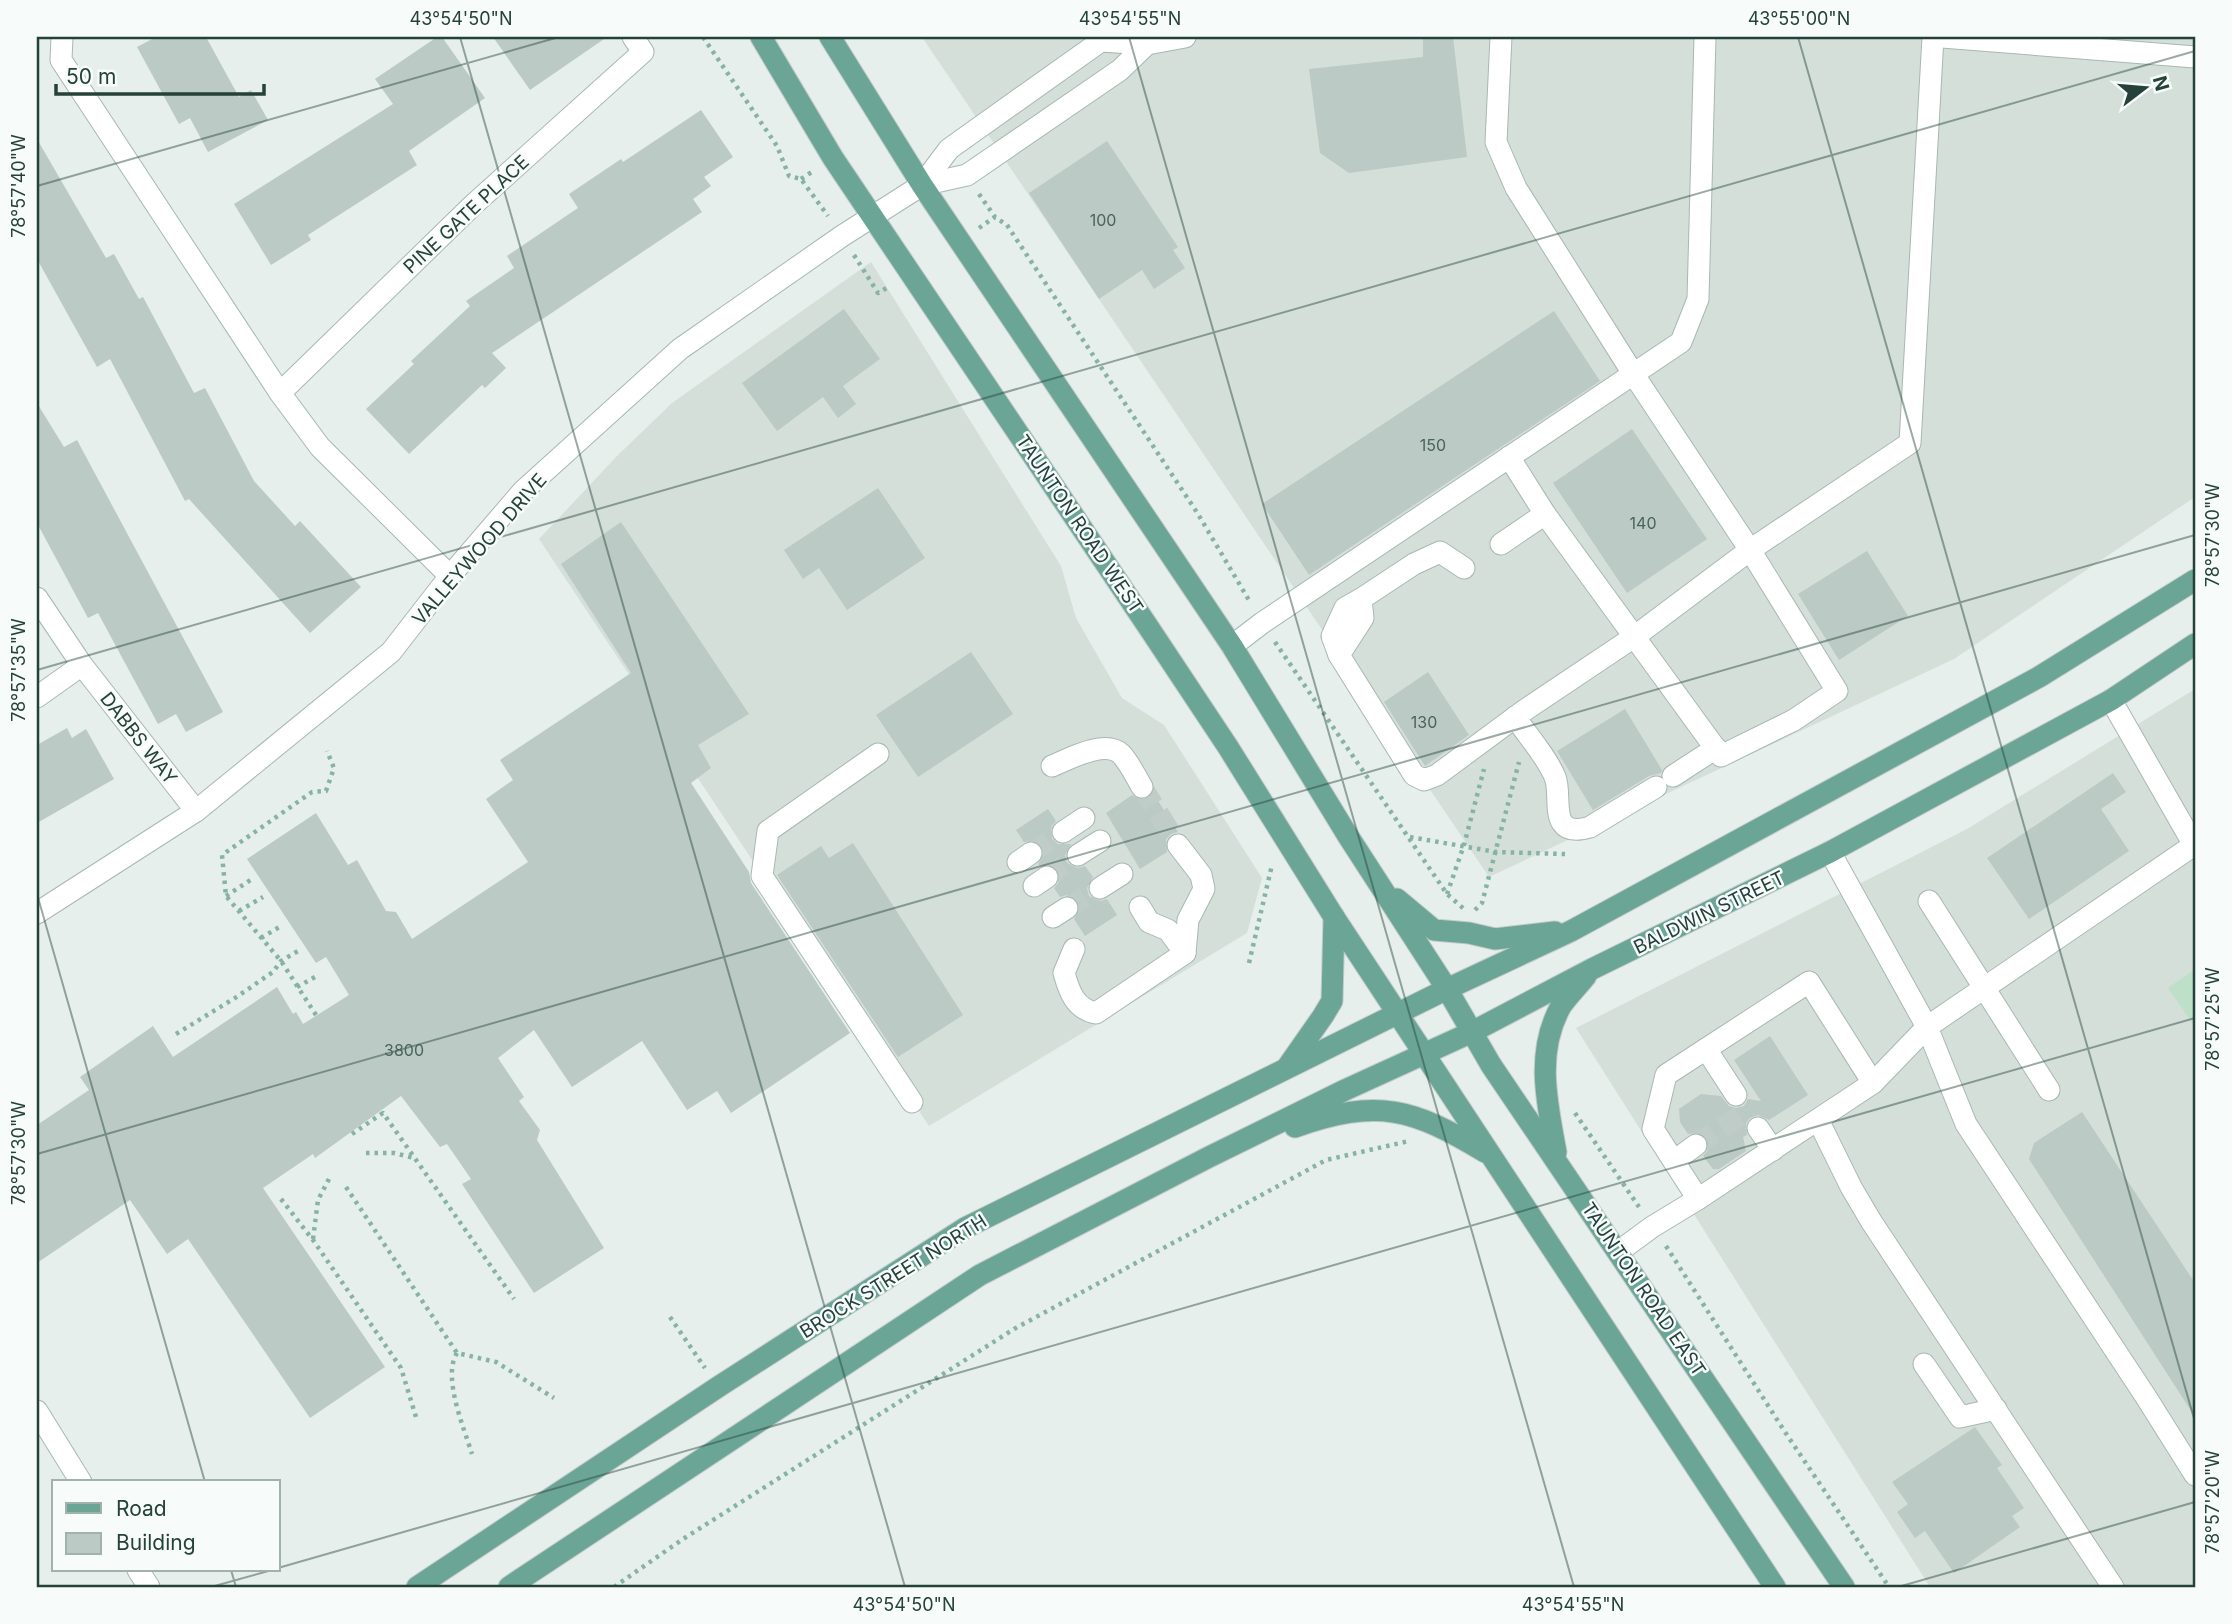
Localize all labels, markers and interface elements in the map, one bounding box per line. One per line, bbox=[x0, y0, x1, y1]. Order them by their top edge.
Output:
text: 43°54'50"N bbox=[410, 8, 512, 29]
text: 43°54'55"N bbox=[1079, 8, 1181, 29]
text: 43°55'00"N bbox=[1748, 8, 1850, 29]
scale bar bbox=[56, 52, 264, 96]
north arrow bbox=[2110, 52, 2180, 122]
text: 50 m bbox=[66, 64, 116, 89]
text: N bbox=[2148, 73, 2174, 94]
text: 78°57'40"W bbox=[8, 134, 29, 238]
street label: PINE GATE PLACE bbox=[399, 150, 534, 278]
house number: 100 bbox=[1090, 210, 1116, 230]
street label: TAUNTON ROAD WEST bbox=[1011, 431, 1148, 618]
house number: 150 bbox=[1420, 435, 1446, 455]
street label: VALLEYWOOD DRIVE bbox=[407, 469, 551, 630]
text: 78°57'30"W bbox=[2202, 483, 2223, 587]
house number: 140 bbox=[1630, 513, 1656, 533]
text: 78°57'35"W bbox=[8, 618, 29, 722]
street label: DABBS WAY bbox=[95, 688, 182, 789]
house number: 130 bbox=[1411, 712, 1437, 732]
street label: BALDWIN STREET bbox=[1630, 866, 1789, 959]
text: 78°57'25"W bbox=[2202, 967, 2223, 1071]
house number: 3800 bbox=[384, 1040, 424, 1060]
text: 78°57'30"W bbox=[8, 1101, 29, 1205]
street label: TAUNTON ROAD EAST bbox=[1577, 1198, 1710, 1381]
street label: BROCK STREET NORTH bbox=[796, 1210, 991, 1343]
text: 78°57'20"W bbox=[2202, 1450, 2223, 1554]
legend bbox=[52, 1480, 280, 1572]
text: Road bbox=[116, 1496, 167, 1521]
text: Building bbox=[116, 1530, 196, 1555]
text: 43°54'50"N bbox=[853, 1594, 955, 1615]
text: 43°54'55"N bbox=[1522, 1594, 1624, 1615]

